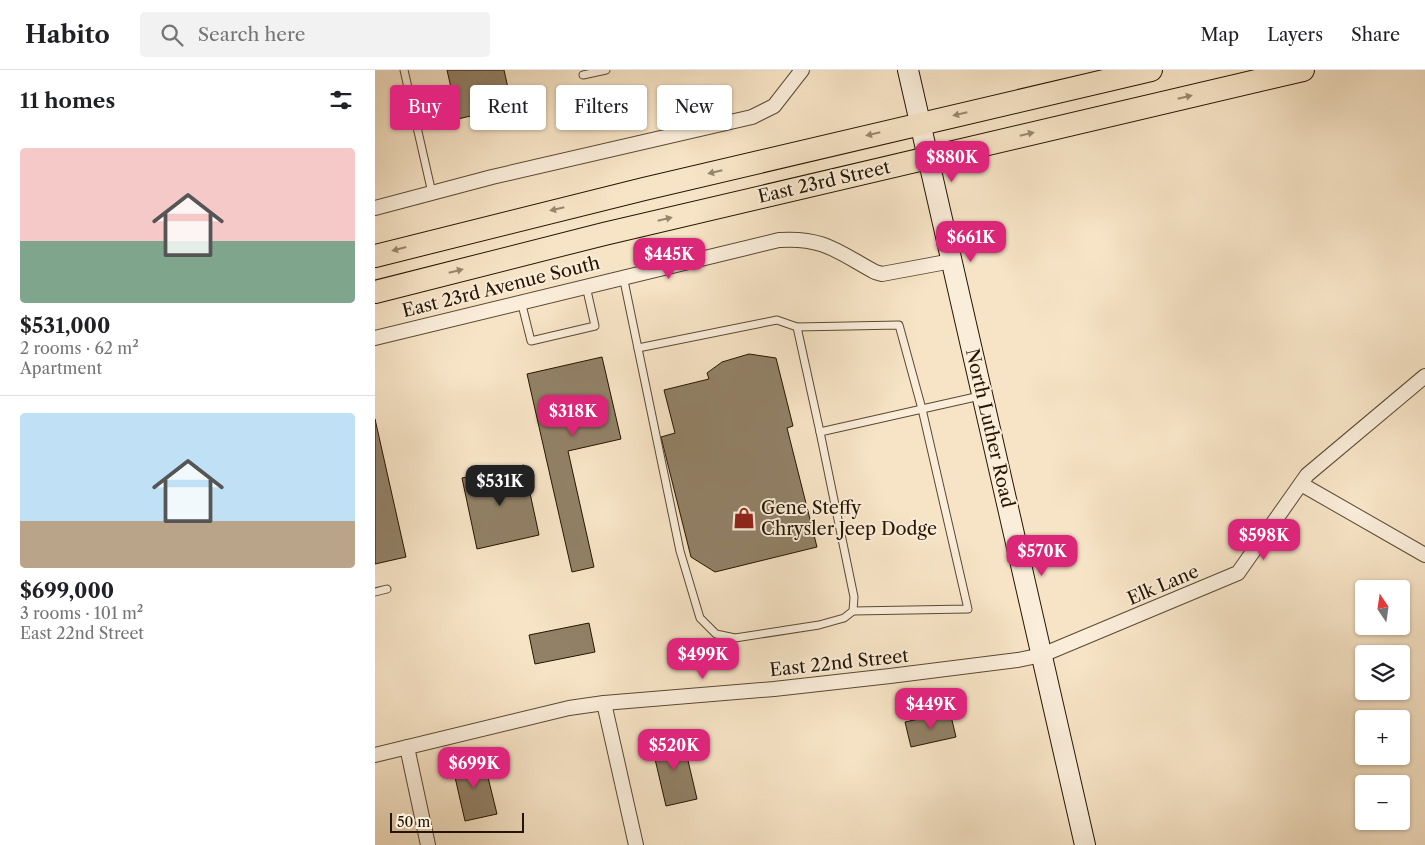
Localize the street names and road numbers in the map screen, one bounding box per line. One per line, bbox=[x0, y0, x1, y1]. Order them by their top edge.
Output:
street label: East 23rd Street bbox=[756, 156, 893, 208]
street label: East 23rd Avenue South bbox=[400, 252, 602, 322]
street label: North Luther Road bbox=[961, 346, 1019, 510]
street label: Elk Lane bbox=[1124, 560, 1202, 610]
street label: East 22nd Street bbox=[768, 645, 910, 681]

